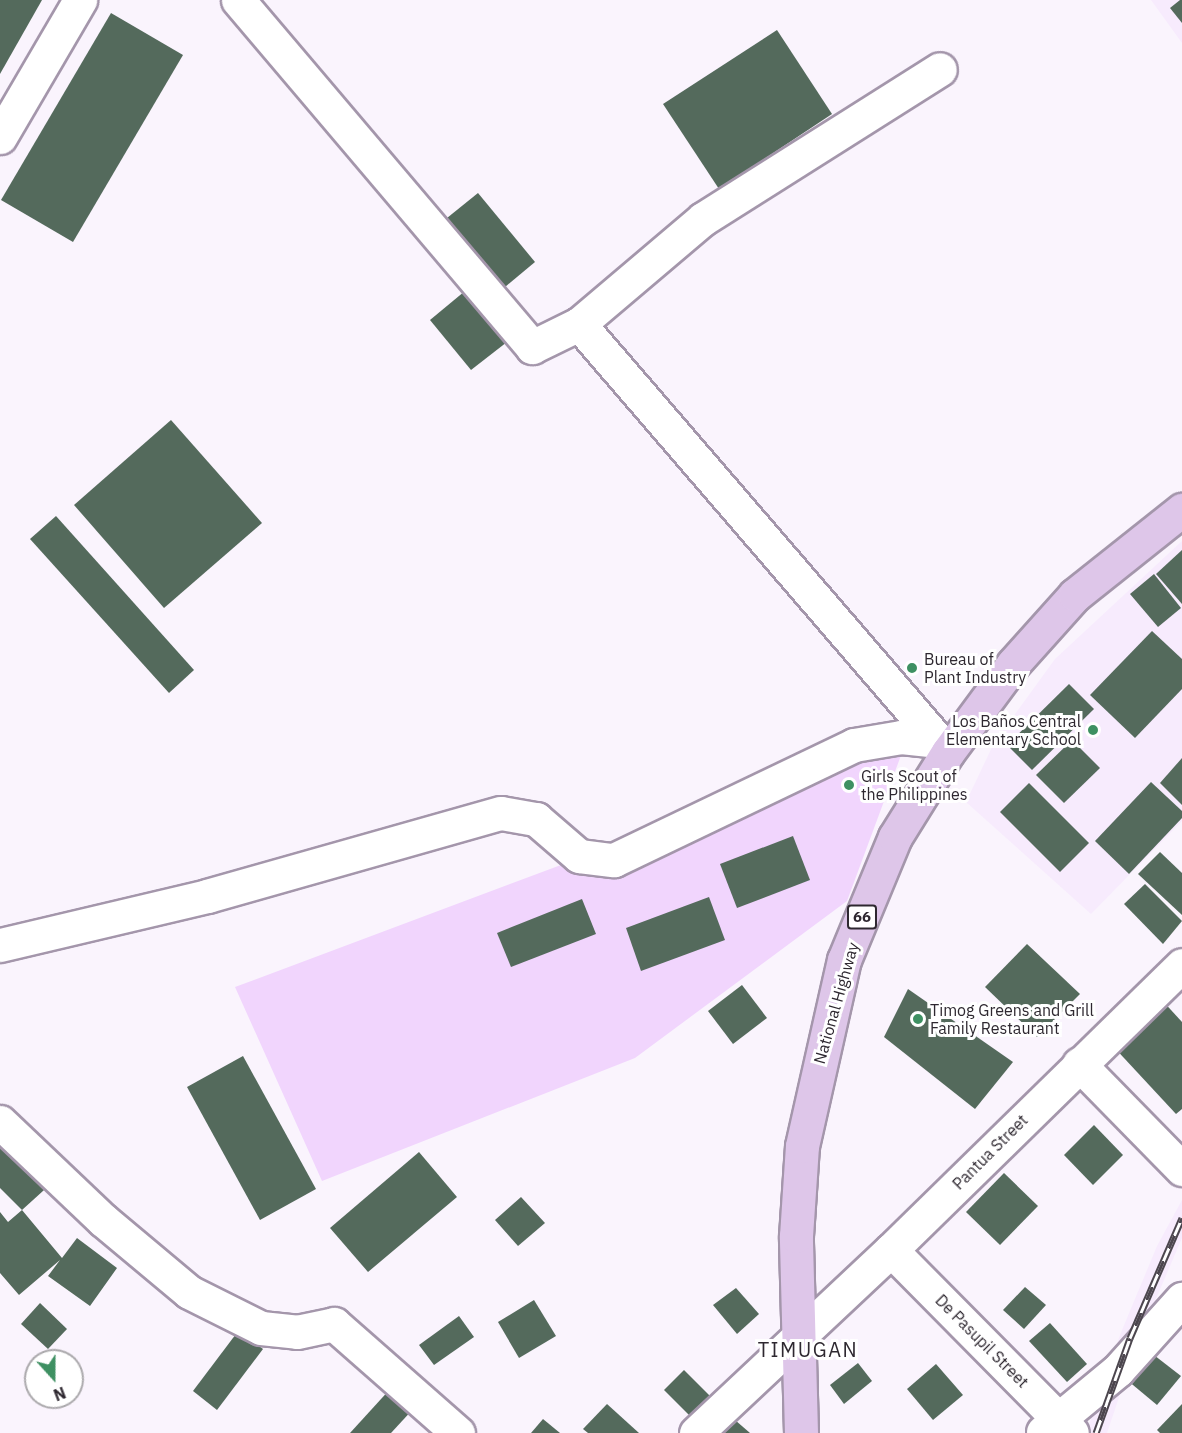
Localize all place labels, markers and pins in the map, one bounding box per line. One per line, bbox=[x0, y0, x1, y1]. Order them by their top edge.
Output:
place label: Bureau of Plant Industry bbox=[924, 649, 1026, 687]
marker: Bureau of Plant Industry bbox=[905, 661, 919, 675]
place label: Los Baños Central Elementary School bbox=[946, 711, 1081, 749]
marker: Los Baños Central Elementary School bbox=[1086, 723, 1100, 737]
place label: Girls Scout of the Philippines bbox=[861, 766, 968, 804]
marker: Girls Scout of the Philippines bbox=[842, 778, 856, 792]
place label: Timog Greens and Grill Family Restaurant bbox=[930, 1000, 1094, 1038]
marker: Timog Greens and Grill Family Restaurant bbox=[911, 1012, 925, 1026]

